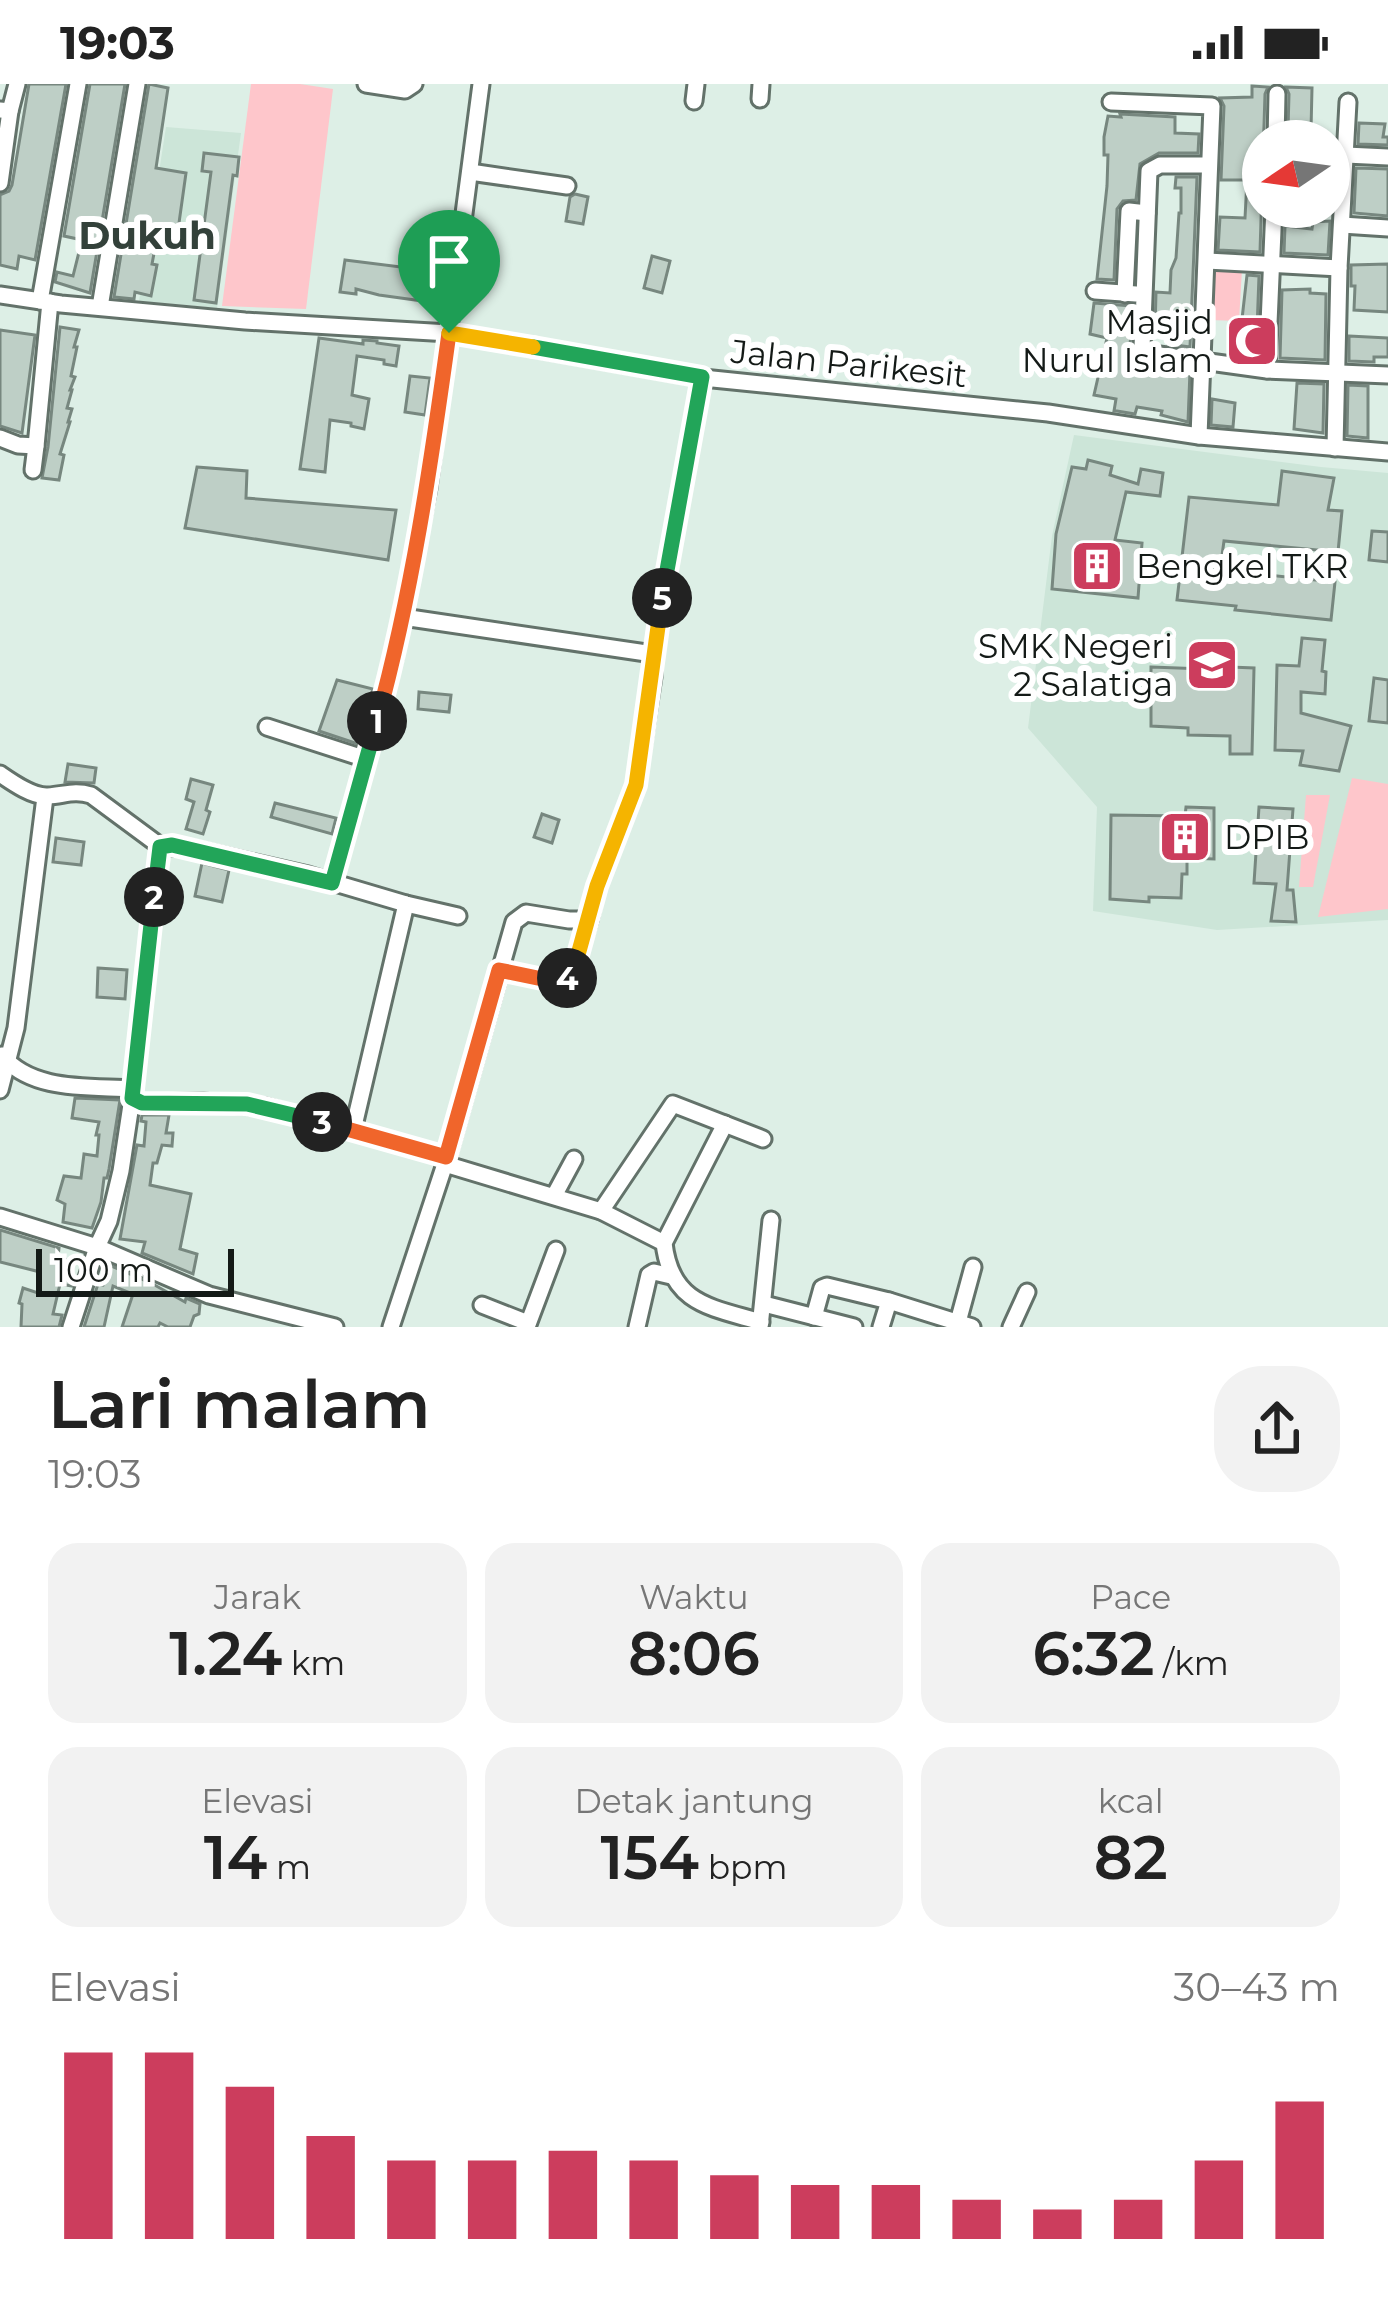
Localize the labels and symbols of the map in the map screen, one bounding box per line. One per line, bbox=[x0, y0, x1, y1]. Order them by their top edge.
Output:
north arrow bbox=[1242, 120, 1350, 228]
pin bbox=[398, 210, 500, 333]
district label: Dukuh bbox=[78, 211, 216, 259]
place label: Masjid Nurul Islam bbox=[1022, 302, 1213, 380]
mosque icon: Masjid Nurul Islam bbox=[1224, 313, 1280, 369]
street label: Jalan Parikesit bbox=[728, 331, 969, 395]
building icon: Bengkel TKR bbox=[1069, 538, 1125, 594]
place label: Bengkel TKR bbox=[1136, 546, 1348, 586]
pin: 5 bbox=[632, 568, 692, 628]
place label: SMK Negeri 2 Salatiga bbox=[978, 626, 1173, 704]
school or university icon: SMK Negeri 2 Salatiga bbox=[1184, 637, 1240, 693]
pin: 1 bbox=[347, 691, 407, 751]
building icon: DPIB bbox=[1157, 809, 1213, 865]
place label: DPIB bbox=[1224, 817, 1309, 857]
pin: 2 bbox=[124, 867, 184, 927]
pin: 4 bbox=[537, 948, 597, 1008]
pin: 3 bbox=[292, 1092, 352, 1152]
scale bar bbox=[36, 1243, 234, 1296]

